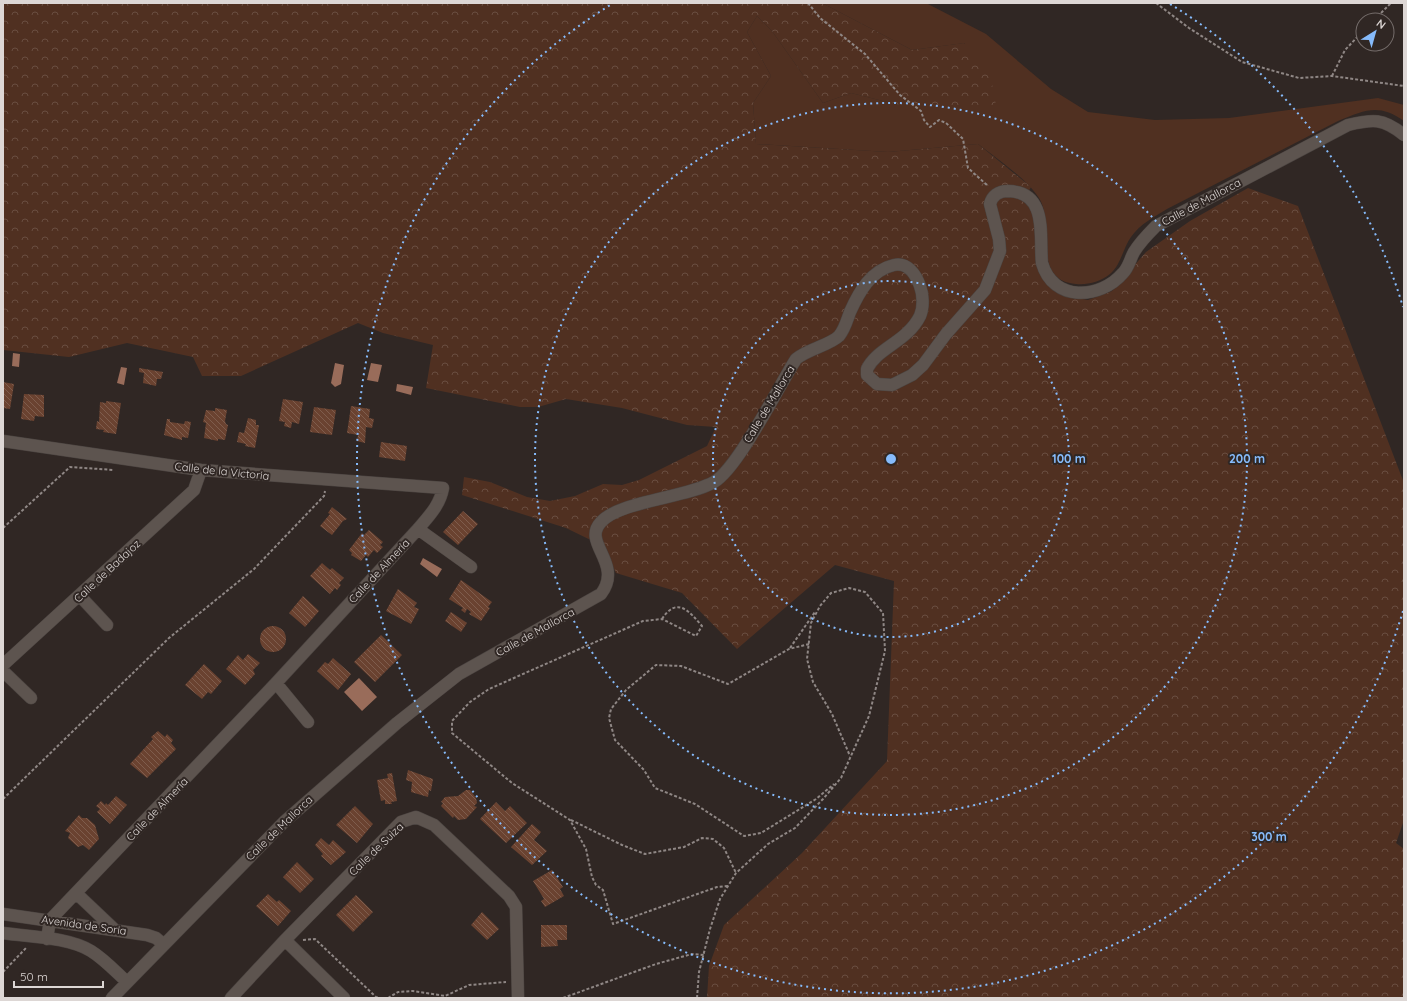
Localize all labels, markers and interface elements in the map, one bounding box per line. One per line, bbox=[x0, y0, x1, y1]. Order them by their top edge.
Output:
north arrow bbox=[1355, 12, 1395, 52]
text: N bbox=[1374, 16, 1388, 32]
street label: Calle de Mallorca bbox=[1159, 175, 1243, 229]
street label: Calle de Mallorca bbox=[740, 363, 798, 445]
text: 100 m bbox=[1052, 451, 1086, 466]
text: 200 m bbox=[1229, 451, 1265, 466]
centre of rings bbox=[884, 452, 898, 466]
street label: Calle de la Victoria bbox=[174, 459, 270, 483]
street label: Calle de Almería bbox=[346, 536, 412, 606]
street label: Calle de Badajoz bbox=[71, 537, 143, 605]
street label: Calle de Mallorca bbox=[493, 605, 577, 659]
street label: Calle de Almería bbox=[123, 774, 191, 844]
street label: Calle de Mallorca bbox=[243, 793, 315, 863]
street label: Calle de Suiza bbox=[346, 819, 406, 879]
text: 300 m bbox=[1251, 829, 1287, 844]
street label: Avenida de Soria bbox=[41, 912, 127, 938]
scale bar bbox=[14, 963, 103, 989]
text: 50 m bbox=[20, 969, 48, 984]

